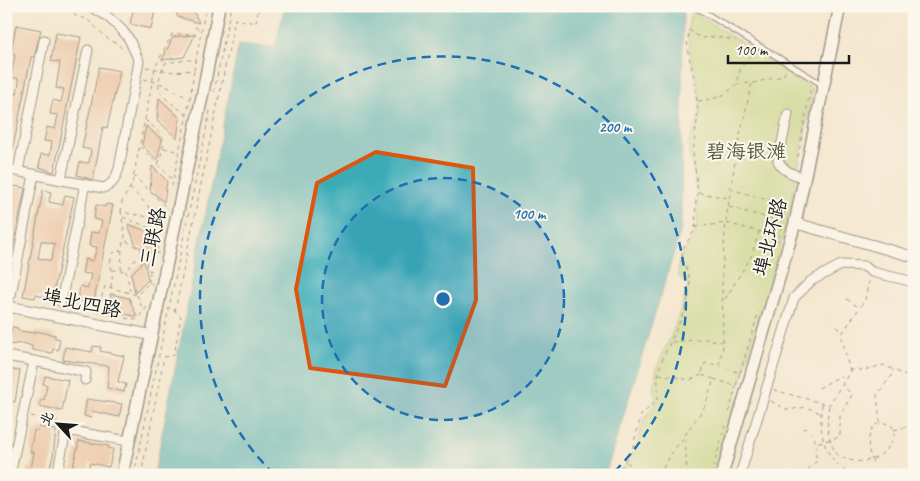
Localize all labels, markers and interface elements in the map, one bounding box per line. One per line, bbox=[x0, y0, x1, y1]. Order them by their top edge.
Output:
scale bar bbox=[728, 32, 849, 64]
text: 100 m bbox=[735, 41, 769, 60]
text: 200 m bbox=[599, 118, 633, 137]
park label: 碧海银滩 bbox=[706, 139, 786, 164]
street label: 埠北环路 bbox=[748, 194, 793, 279]
street label: 三联路 bbox=[135, 204, 172, 269]
text: 100 m bbox=[513, 205, 547, 224]
street label: 埠北四路 bbox=[40, 283, 125, 323]
centre of rings bbox=[434, 290, 452, 308]
north arrow bbox=[32, 398, 82, 448]
text: 北 bbox=[36, 409, 57, 429]

